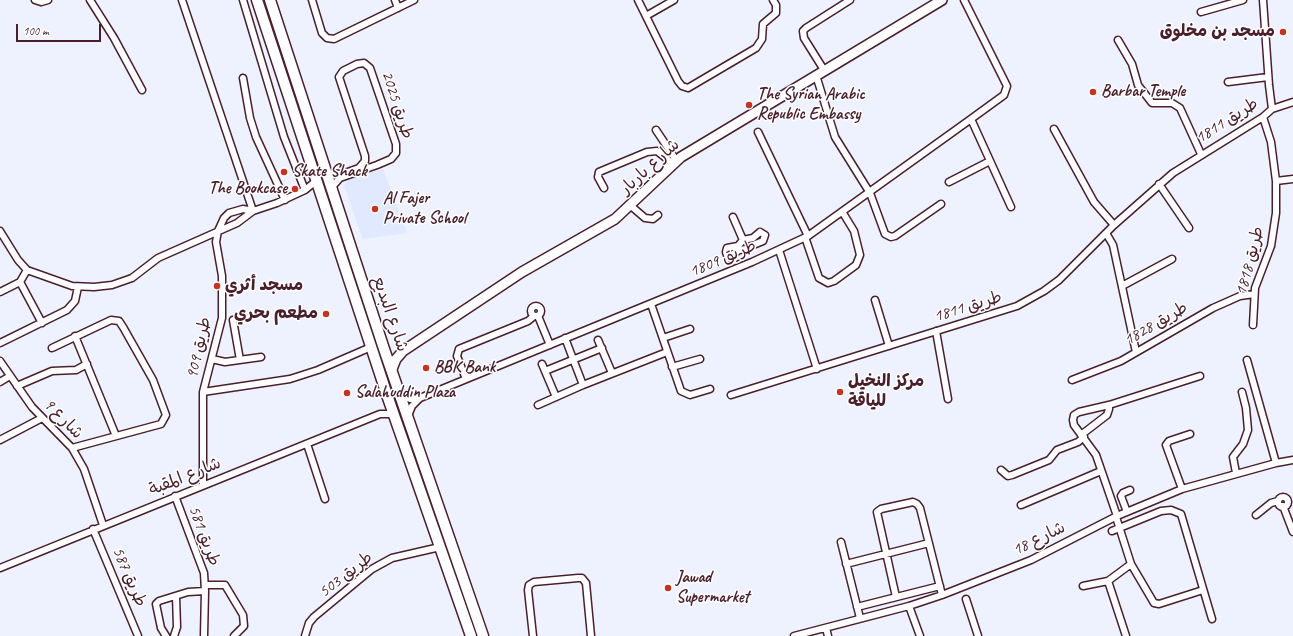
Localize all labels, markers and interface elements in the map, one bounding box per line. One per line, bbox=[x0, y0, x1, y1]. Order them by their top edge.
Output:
scale bar bbox=[18, 16, 103, 42]
place label: مسجد بن مخلوق bbox=[1160, 22, 1275, 42]
text: 100 m bbox=[23, 23, 49, 39]
marker: مسجد بن مخلوق bbox=[1278, 27, 1288, 37]
street label: طريق 2025 bbox=[376, 68, 418, 142]
place label: Barbar Temple bbox=[1101, 82, 1185, 102]
place label: The Syrian Arabic Republic Embassy bbox=[757, 85, 865, 125]
marker: Barbar Temple bbox=[1088, 87, 1098, 97]
street label: طريق 1811 bbox=[1192, 94, 1262, 148]
marker: The Syrian Arabic Republic Embassy bbox=[744, 100, 754, 110]
street label: شارع باربار bbox=[616, 135, 684, 199]
place label: Skate Shack bbox=[292, 162, 367, 182]
marker: Skate Shack bbox=[279, 167, 289, 177]
place label: The Bookcase bbox=[209, 179, 287, 199]
marker: The Bookcase bbox=[290, 184, 300, 194]
place label: Al Fajer Private School bbox=[383, 189, 466, 229]
marker: Al Fajer Private School bbox=[370, 204, 380, 214]
street label: طريق 1818 bbox=[1231, 224, 1269, 298]
street label: طريق 1809 bbox=[687, 236, 759, 282]
street label: شارع البديع bbox=[368, 273, 412, 355]
place label: مسجد أثري bbox=[225, 276, 303, 296]
marker: مسجد أثري bbox=[212, 281, 222, 291]
street label: طريق 1811 bbox=[931, 287, 1005, 327]
street label: طريق 1828 bbox=[1120, 298, 1192, 350]
place label: مطعم بحري bbox=[234, 304, 318, 324]
marker: مطعم بحري bbox=[321, 309, 331, 319]
street label: طريق 909 bbox=[182, 315, 216, 381]
place label: BBK Bank bbox=[434, 358, 495, 378]
marker: BBK Bank bbox=[421, 363, 431, 373]
place label: مركز النخيل للياقة bbox=[848, 372, 924, 412]
place label: Salahuddin Plaza bbox=[355, 383, 455, 403]
marker: مركز النخيل للياقة bbox=[835, 387, 845, 397]
marker: Salahuddin Plaza bbox=[342, 388, 352, 398]
street label: شارع 9 bbox=[39, 394, 87, 444]
street label: شارع المقبة bbox=[146, 453, 224, 501]
street label: طريق 581 bbox=[184, 503, 224, 569]
street label: شارع 18 bbox=[1009, 518, 1069, 560]
street label: طريق 587 bbox=[107, 544, 151, 610]
street label: طريق 503 bbox=[315, 548, 377, 602]
place label: Jawad Supermarket bbox=[676, 568, 749, 608]
marker: Jawad Supermarket bbox=[663, 583, 673, 593]

